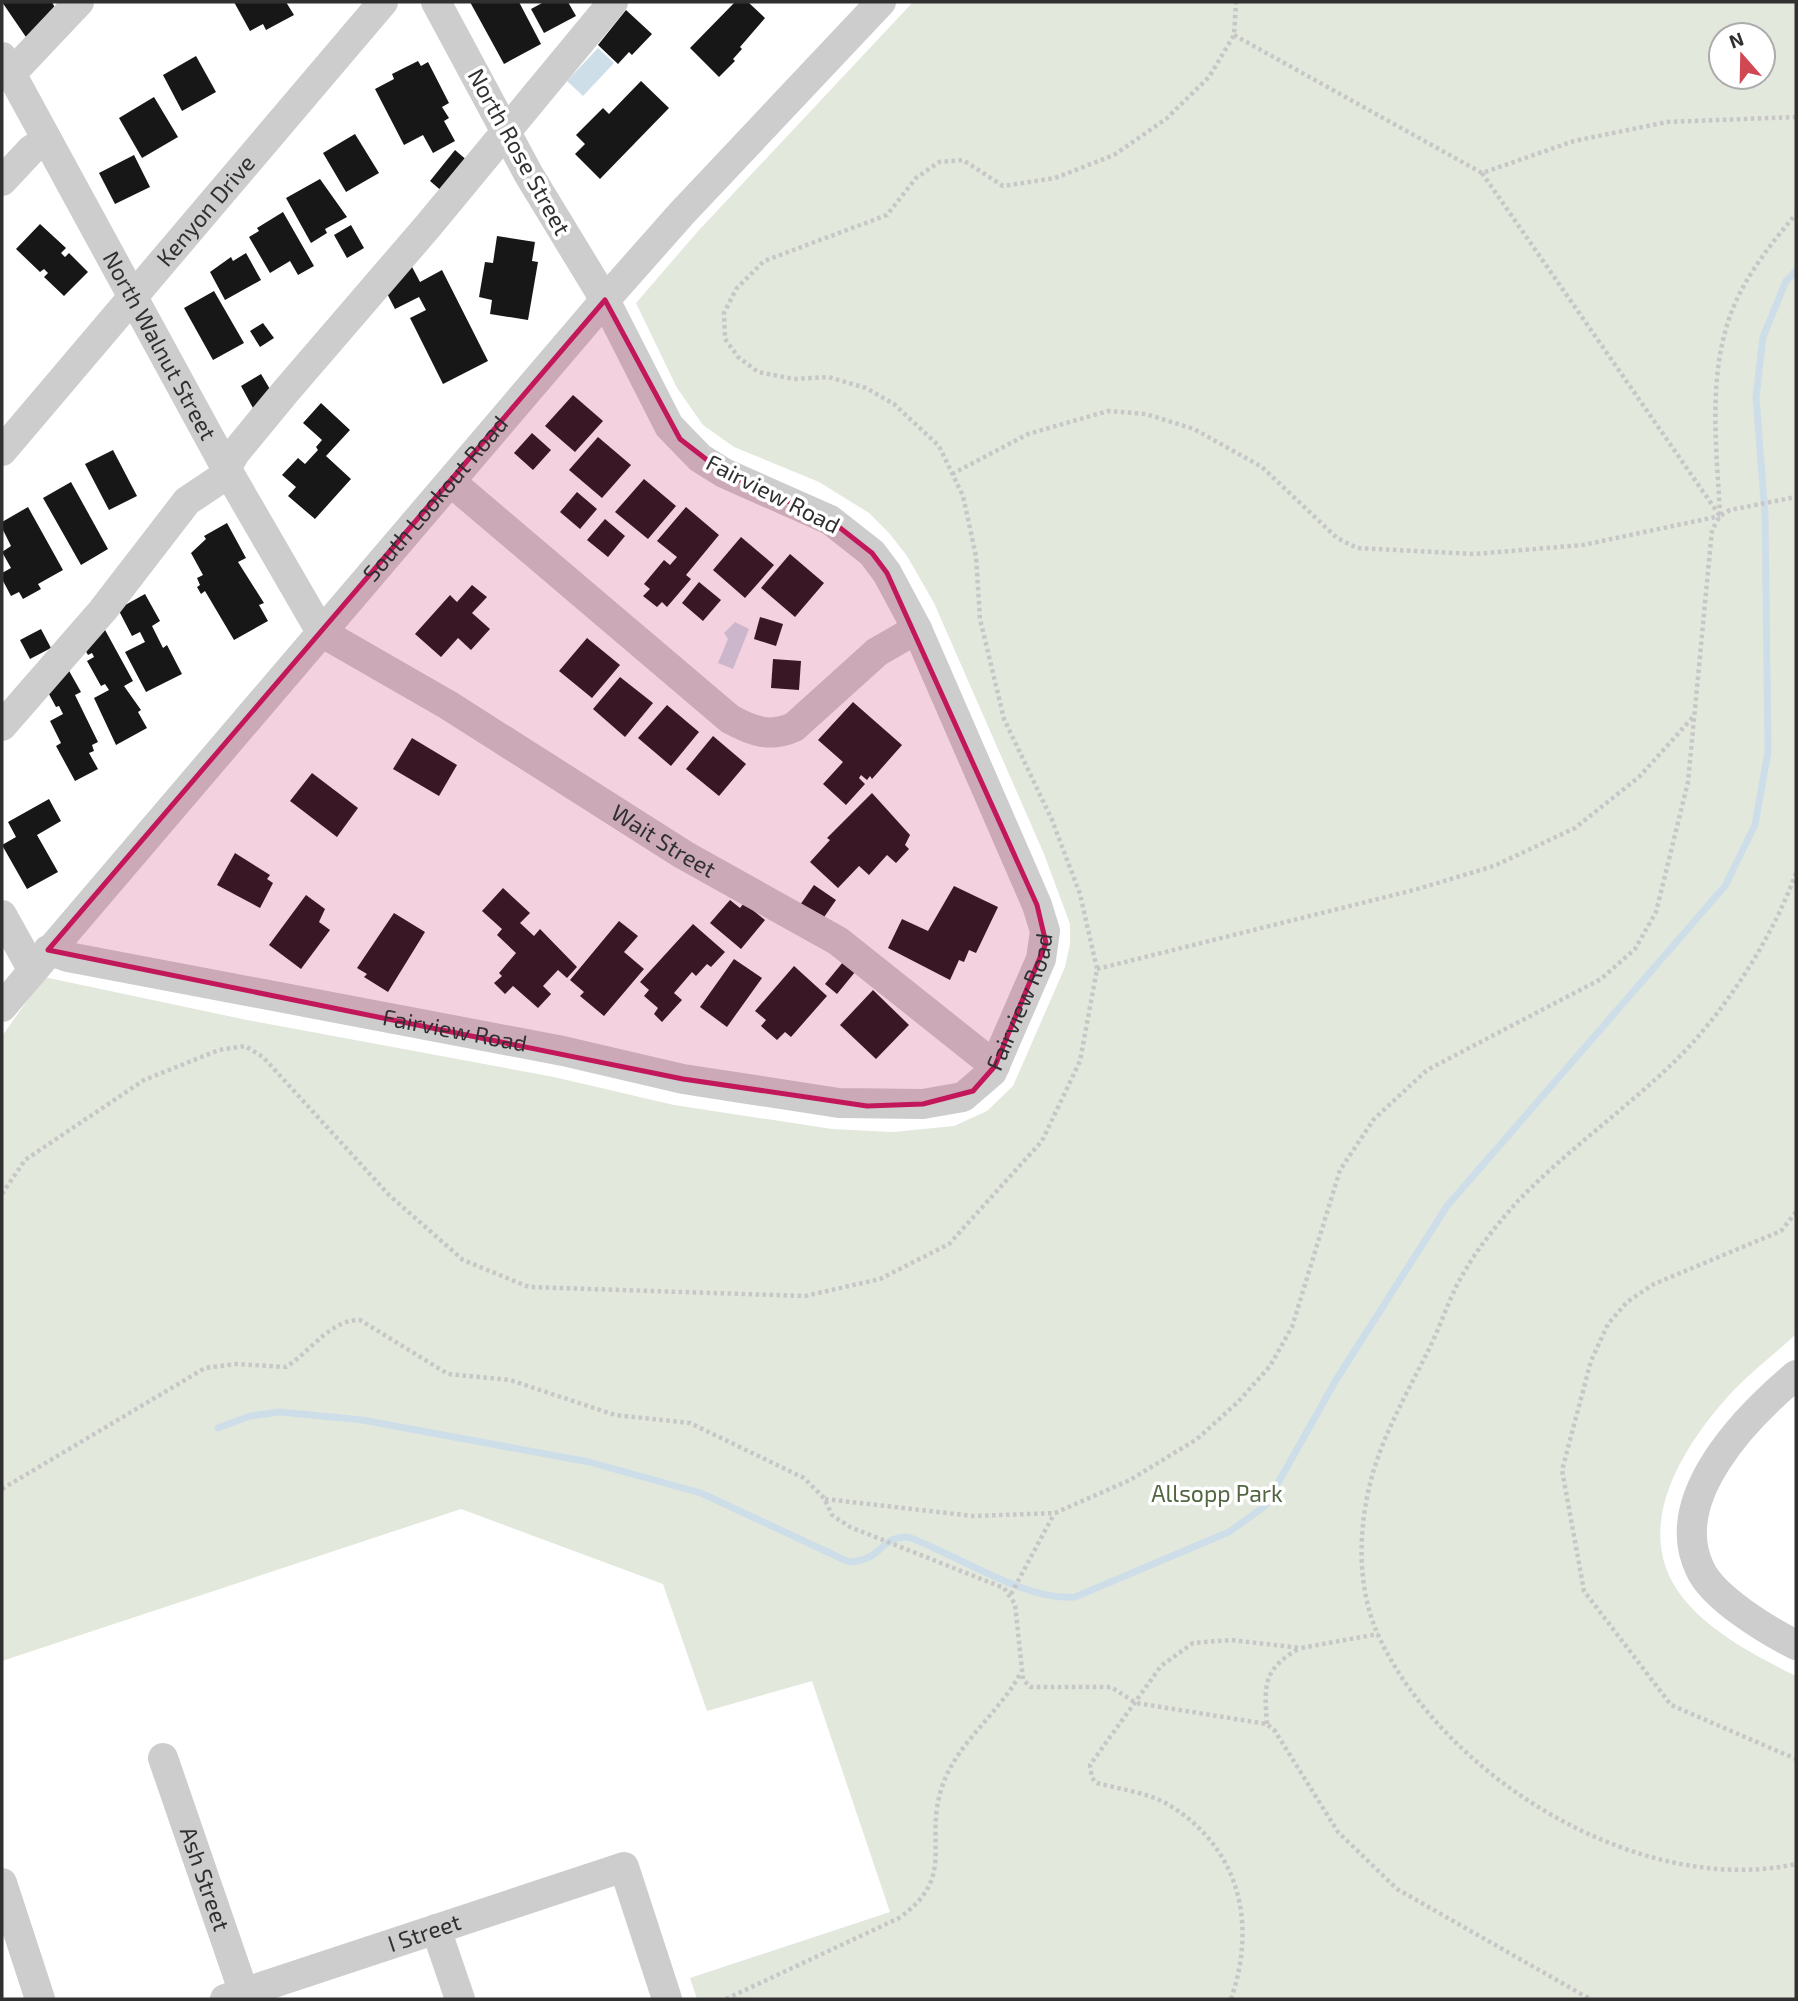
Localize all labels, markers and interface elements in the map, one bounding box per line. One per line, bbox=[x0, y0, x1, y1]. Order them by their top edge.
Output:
north arrow bbox=[1707, 21, 1777, 91]
text: N bbox=[1726, 26, 1746, 53]
street label: North Rose Street bbox=[463, 63, 577, 240]
street label: Kenyon Drive bbox=[150, 149, 260, 272]
street label: North Walnut Street bbox=[98, 246, 223, 445]
street label: South Lookout Road bbox=[356, 410, 513, 587]
street label: Fairview Road bbox=[702, 447, 845, 539]
street label: Wait Street bbox=[606, 797, 721, 883]
street label: Fairview Road bbox=[979, 931, 1058, 1075]
street label: Fairview Road bbox=[381, 1002, 530, 1057]
park label: Allsopp Park bbox=[1151, 1479, 1283, 1507]
street label: Ash Street bbox=[175, 1823, 237, 1935]
street label: I Street bbox=[384, 1907, 464, 1957]

